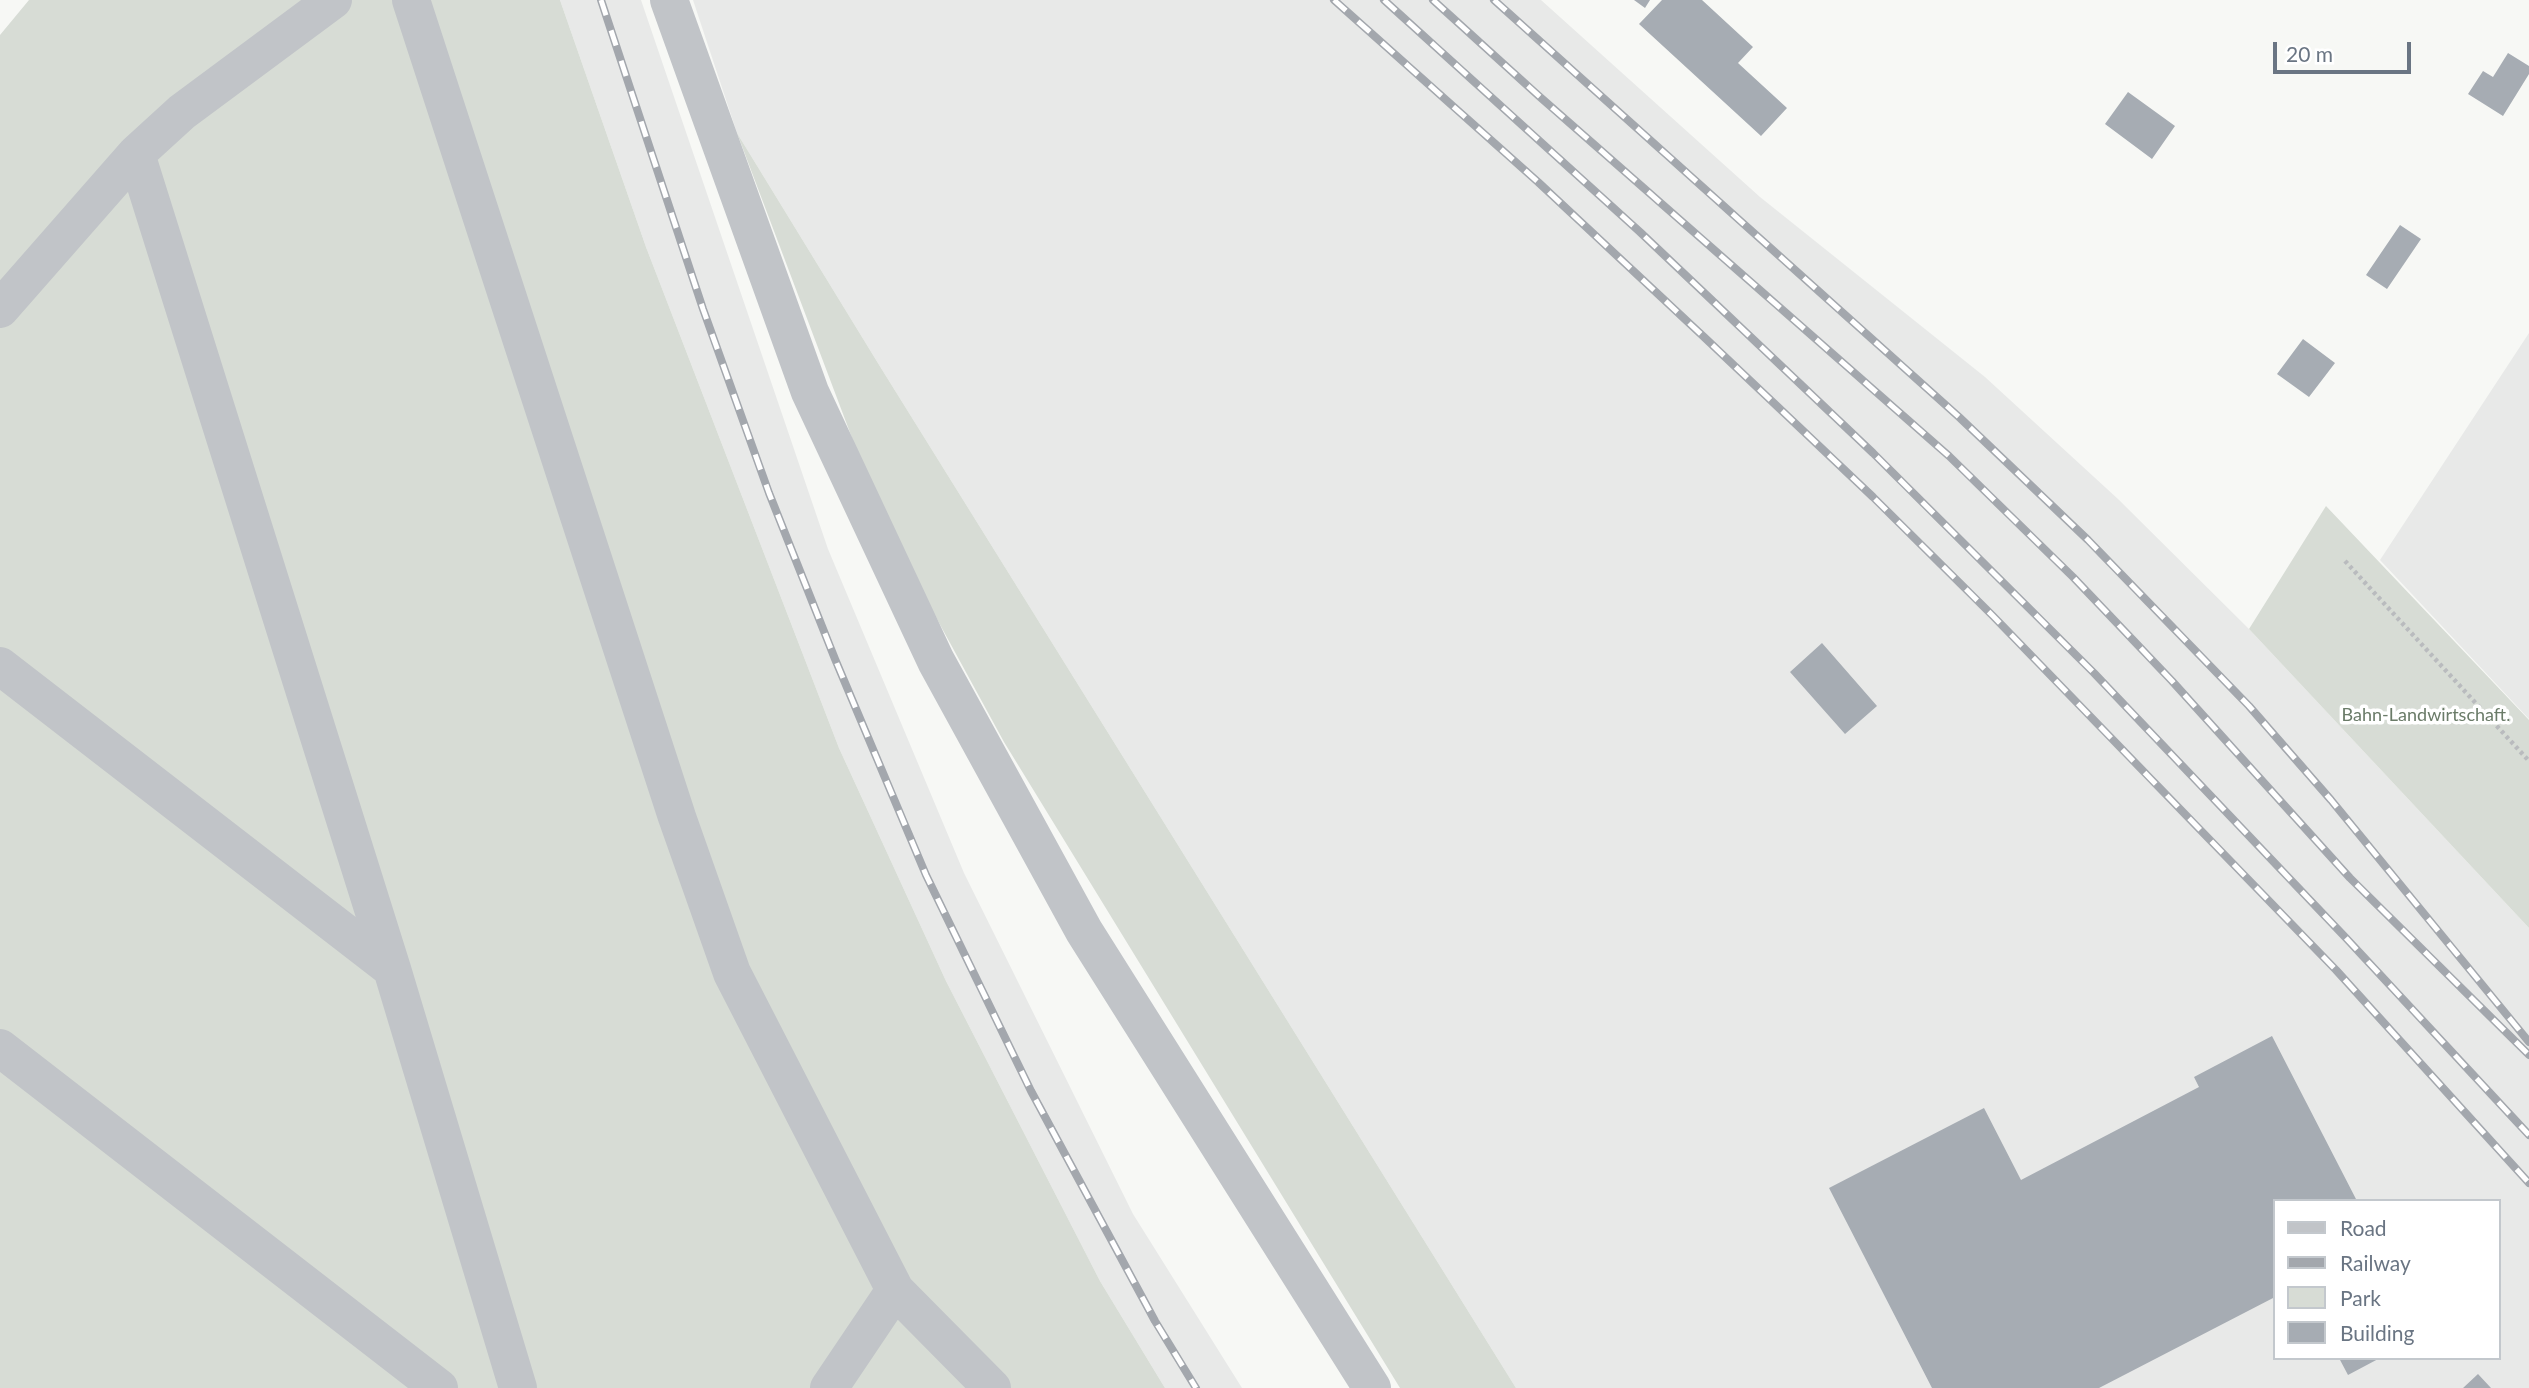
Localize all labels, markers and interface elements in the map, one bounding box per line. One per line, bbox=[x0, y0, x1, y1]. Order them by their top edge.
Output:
scale bar bbox=[2277, 28, 2415, 72]
text: 20 m bbox=[2286, 41, 2333, 66]
park label: Bahn-Landwirtschaft. bbox=[2342, 704, 2510, 726]
legend bbox=[2274, 1199, 2501, 1360]
text: Road bbox=[2340, 1215, 2387, 1240]
text: Railway bbox=[2340, 1250, 2411, 1275]
text: Park bbox=[2340, 1285, 2381, 1310]
text: Building bbox=[2340, 1320, 2415, 1345]

